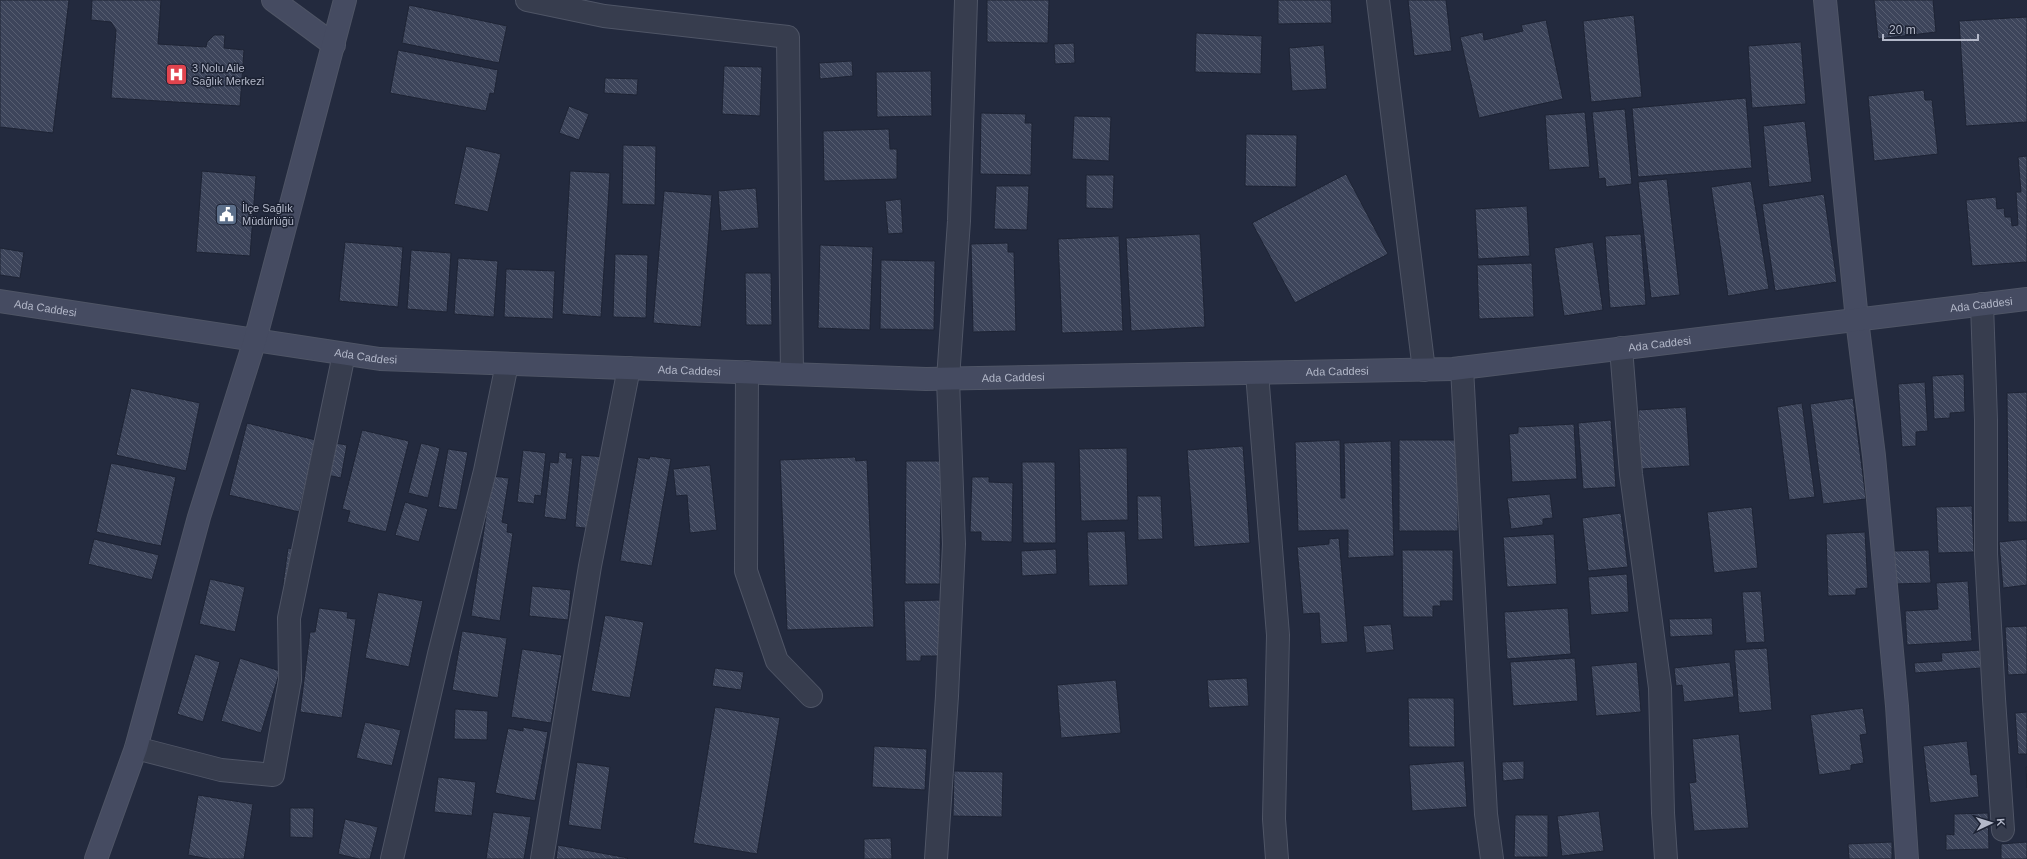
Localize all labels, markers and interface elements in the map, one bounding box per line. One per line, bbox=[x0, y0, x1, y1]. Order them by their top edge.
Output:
scale bar bbox=[1883, 16, 1978, 42]
text: 20 m bbox=[1889, 23, 1916, 37]
hospital icon: 3 Nolu Aile Sağlık Merkezi bbox=[164, 61, 190, 87]
place label: 3 Nolu Aile Sağlık Merkezi bbox=[192, 62, 264, 87]
public building icon: İlçe Sağlık Müdürlüğü bbox=[213, 201, 239, 227]
place label: İlçe Sağlık Müdürlüğü bbox=[242, 202, 294, 227]
street label: Ada Caddesi bbox=[1949, 295, 2013, 314]
street label: Ada Caddesi bbox=[13, 297, 78, 319]
street label: Ada Caddesi bbox=[1628, 334, 1692, 354]
street label: Ada Caddesi bbox=[334, 346, 397, 366]
street label: Ada Caddesi bbox=[658, 363, 721, 377]
street label: Ada Caddesi bbox=[1306, 365, 1369, 378]
street label: Ada Caddesi bbox=[982, 371, 1045, 384]
north arrow bbox=[1971, 803, 2011, 843]
text: K bbox=[1995, 818, 2007, 827]

